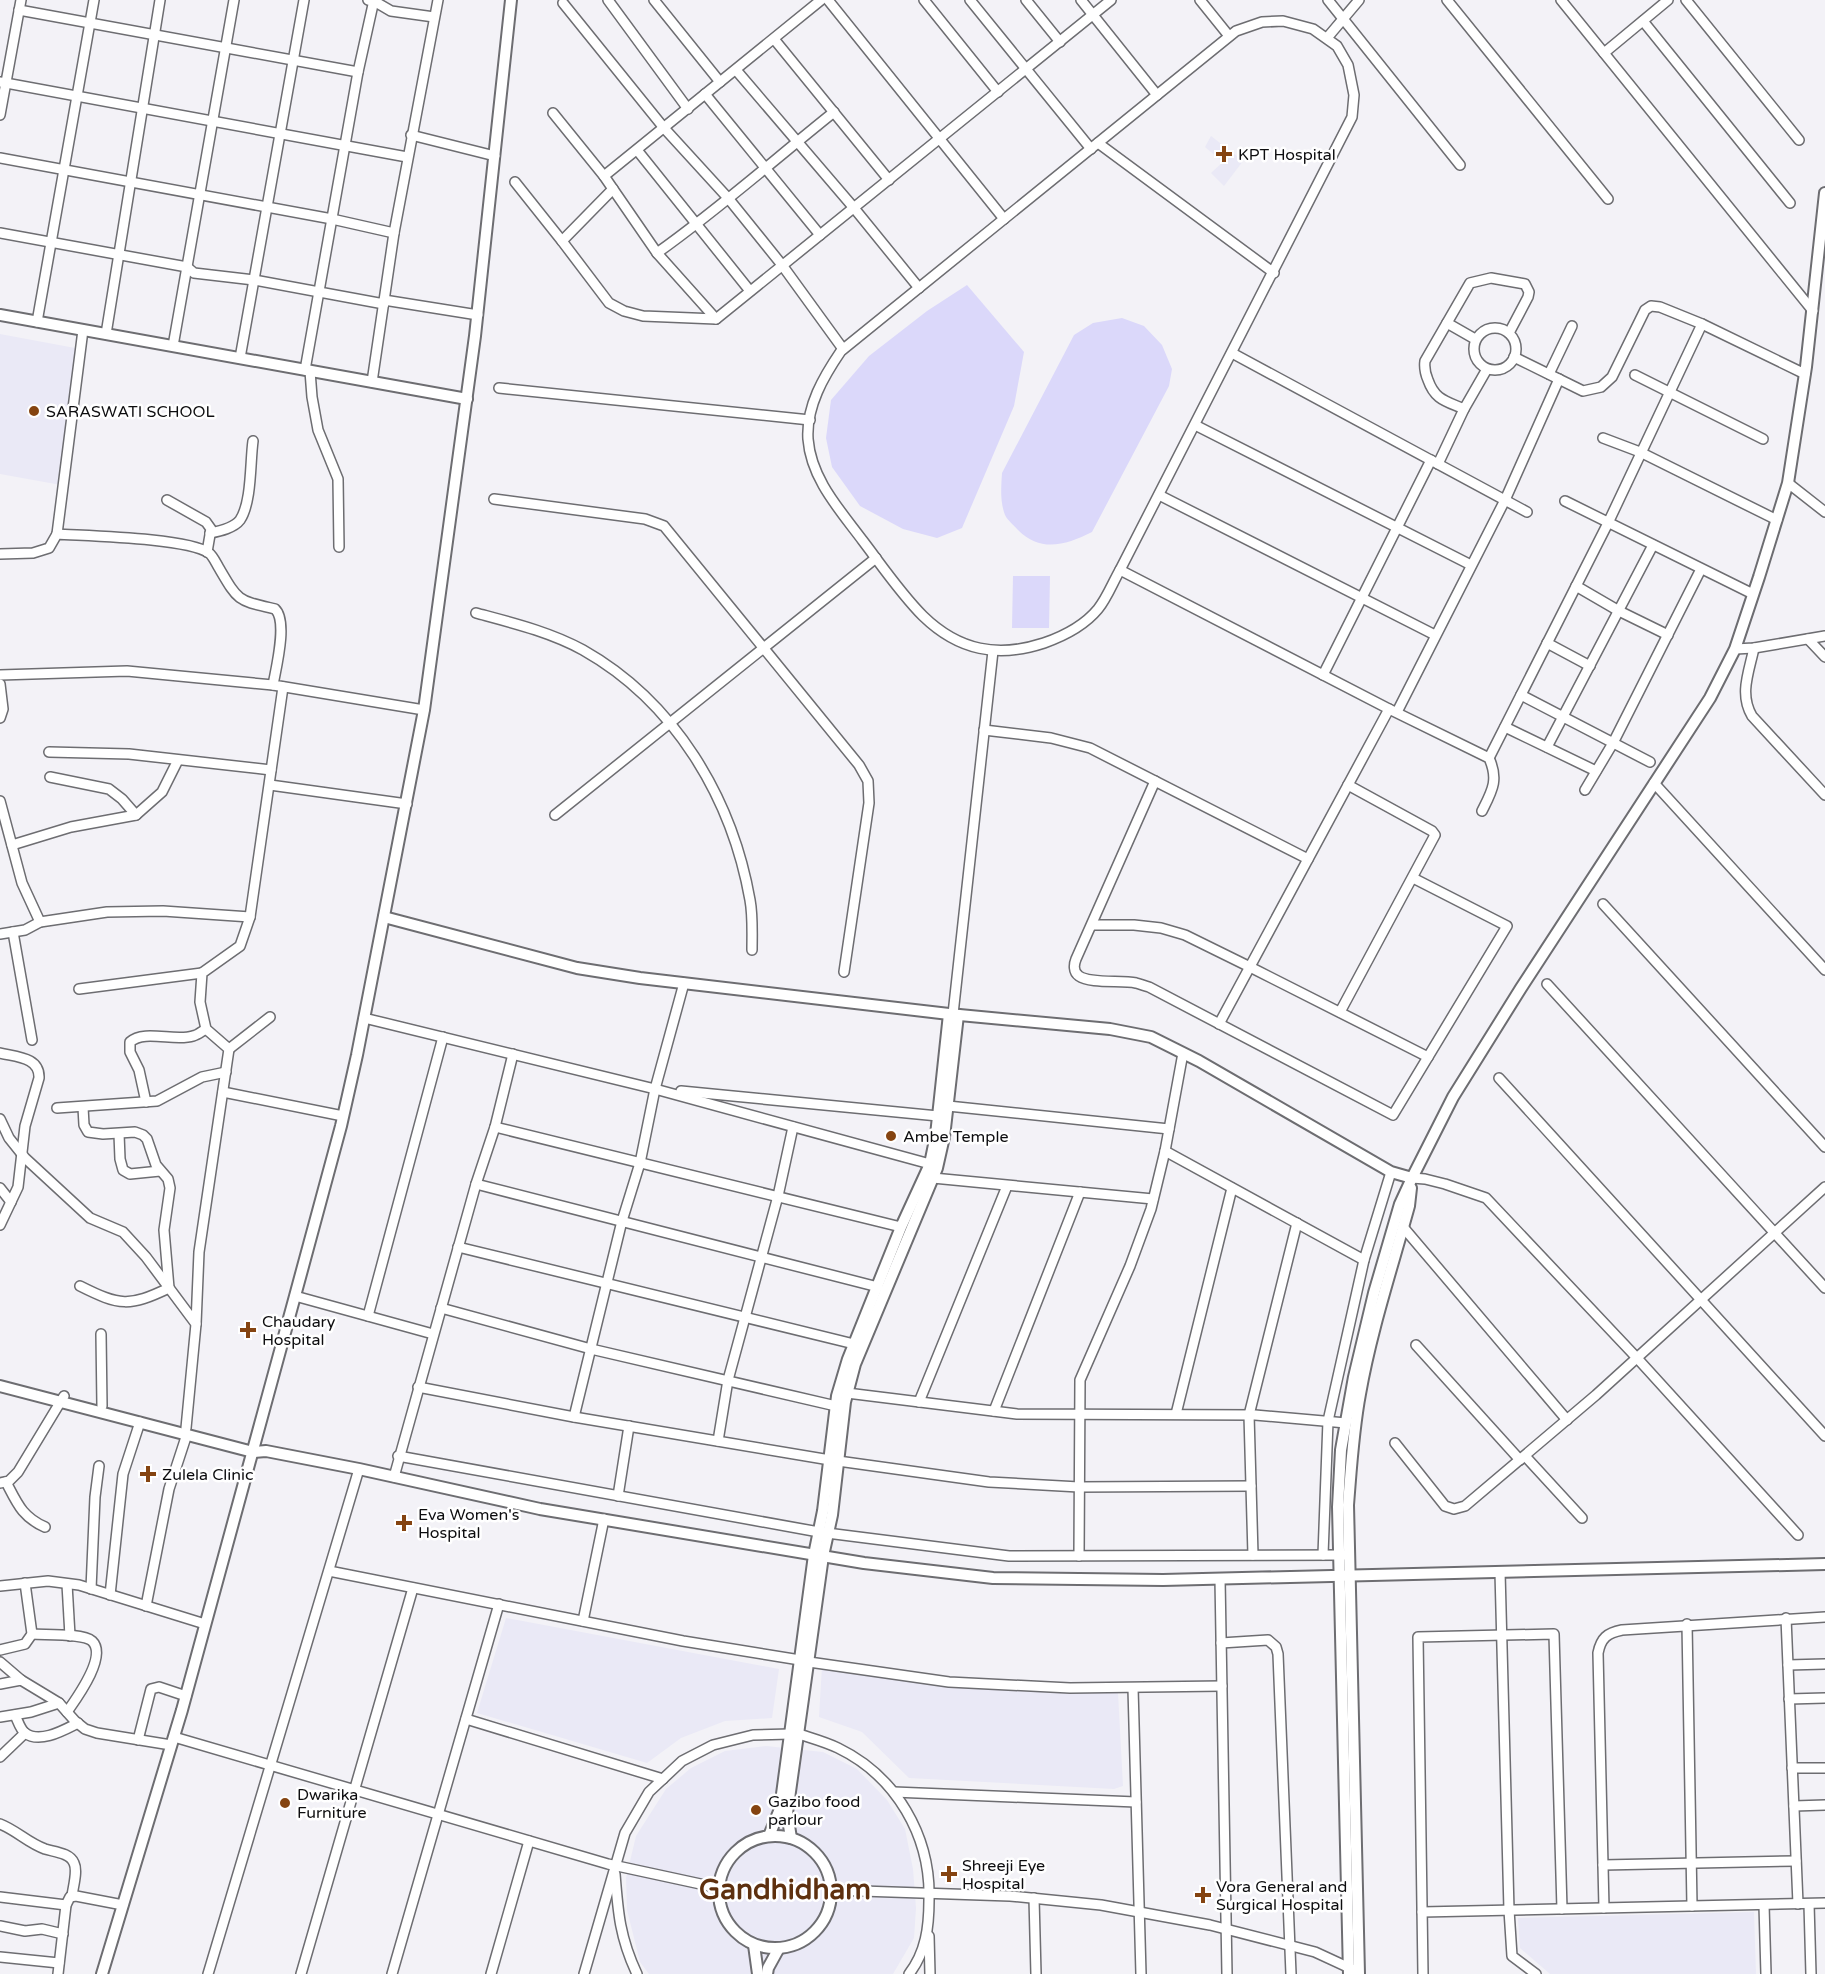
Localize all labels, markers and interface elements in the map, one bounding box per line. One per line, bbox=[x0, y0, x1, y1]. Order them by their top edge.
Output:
marker: KPT Hospital bbox=[1215, 145, 1233, 163]
place label: KPT Hospital bbox=[1238, 145, 1336, 165]
place label: SARASWATI SCHOOL bbox=[46, 402, 215, 422]
marker: SARASWATI SCHOOL bbox=[27, 404, 41, 418]
place label: Ambe Temple bbox=[903, 1127, 1008, 1147]
marker: Ambe Temple bbox=[884, 1129, 898, 1143]
place label: Chaudary Hospital bbox=[262, 1312, 336, 1350]
marker: Chaudary Hospital bbox=[239, 1321, 257, 1339]
marker: Zulela Clinic bbox=[139, 1465, 157, 1483]
place label: Zulela Clinic bbox=[162, 1465, 253, 1485]
place label: Eva Women's Hospital bbox=[418, 1505, 519, 1543]
marker: Eva Women's Hospital bbox=[395, 1514, 413, 1532]
place label: Dwarika Furniture bbox=[297, 1785, 367, 1823]
place label: Gazibo food parlour bbox=[768, 1792, 860, 1830]
marker: Dwarika Furniture bbox=[278, 1796, 292, 1810]
marker: Gazibo food parlour bbox=[749, 1803, 763, 1817]
place label: Shreeji Eye Hospital bbox=[962, 1856, 1045, 1894]
marker: Shreeji Eye Hospital bbox=[940, 1865, 958, 1883]
district label: Gandhidham bbox=[699, 1873, 871, 1907]
place label: Vora General and Surgical Hospital bbox=[1216, 1877, 1347, 1915]
marker: Vora General and Surgical Hospital bbox=[1194, 1886, 1212, 1904]

